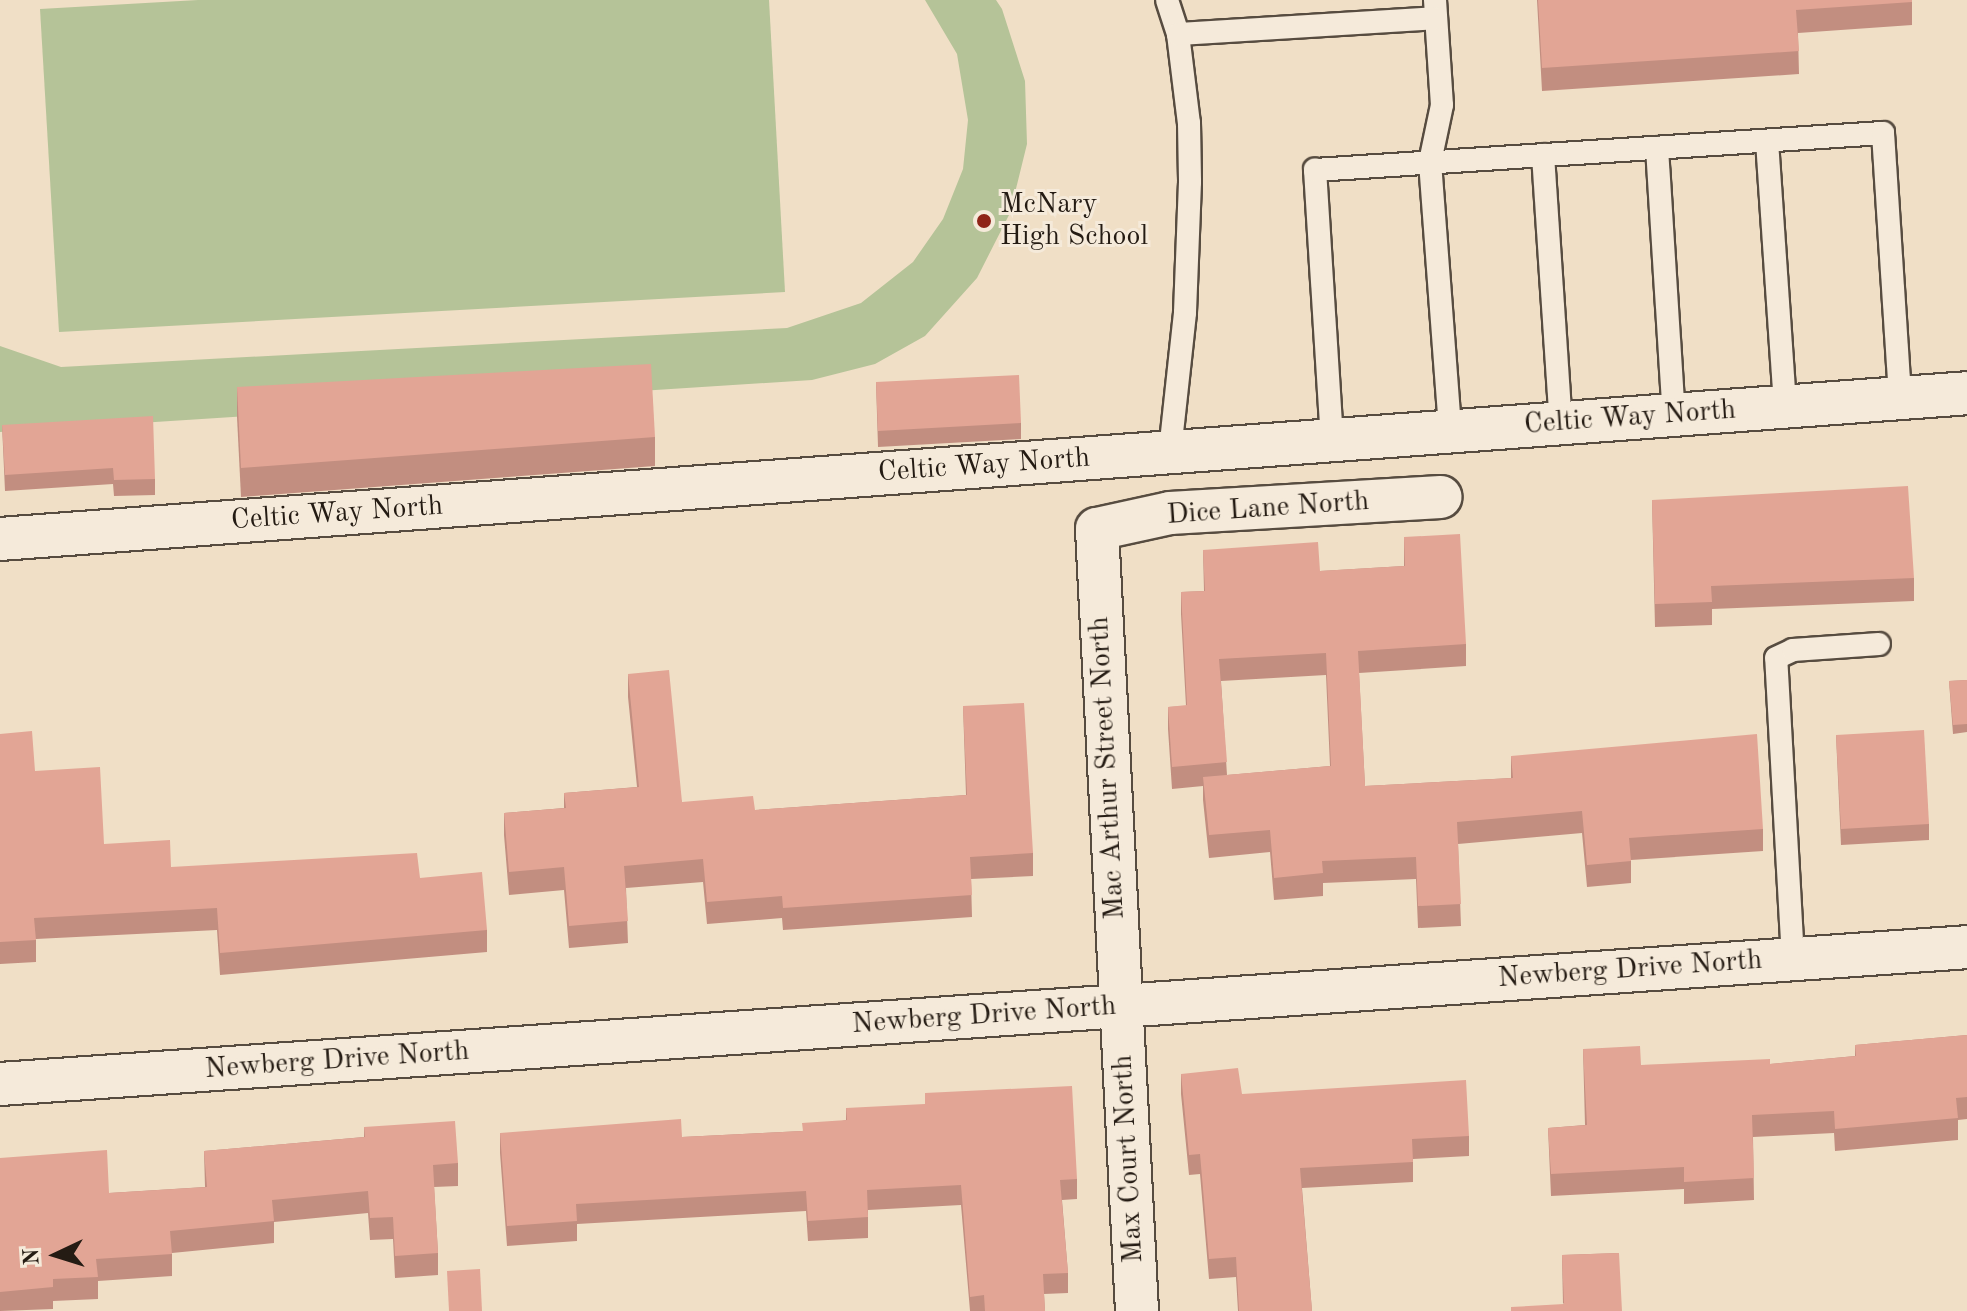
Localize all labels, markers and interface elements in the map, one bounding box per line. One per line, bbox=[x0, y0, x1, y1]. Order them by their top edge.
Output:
place label: McNary High School bbox=[1000, 188, 1148, 254]
marker: McNary High School bbox=[975, 212, 993, 230]
street label: Celtic Way North bbox=[1523, 394, 1737, 442]
street label: Celtic Way North bbox=[877, 442, 1091, 490]
street label: Dice Lane North bbox=[1166, 485, 1370, 533]
street label: Celtic Way North bbox=[230, 490, 444, 538]
street label: Mac Arthur Street North bbox=[1083, 616, 1133, 920]
street label: Newberg Drive North bbox=[1497, 944, 1763, 996]
street label: Newberg Drive North bbox=[851, 990, 1117, 1042]
street label: Newberg Drive North bbox=[204, 1035, 470, 1087]
street label: Max Court North bbox=[1107, 1054, 1151, 1264]
north arrow bbox=[16, 1215, 96, 1295]
text: N bbox=[20, 1248, 44, 1266]

